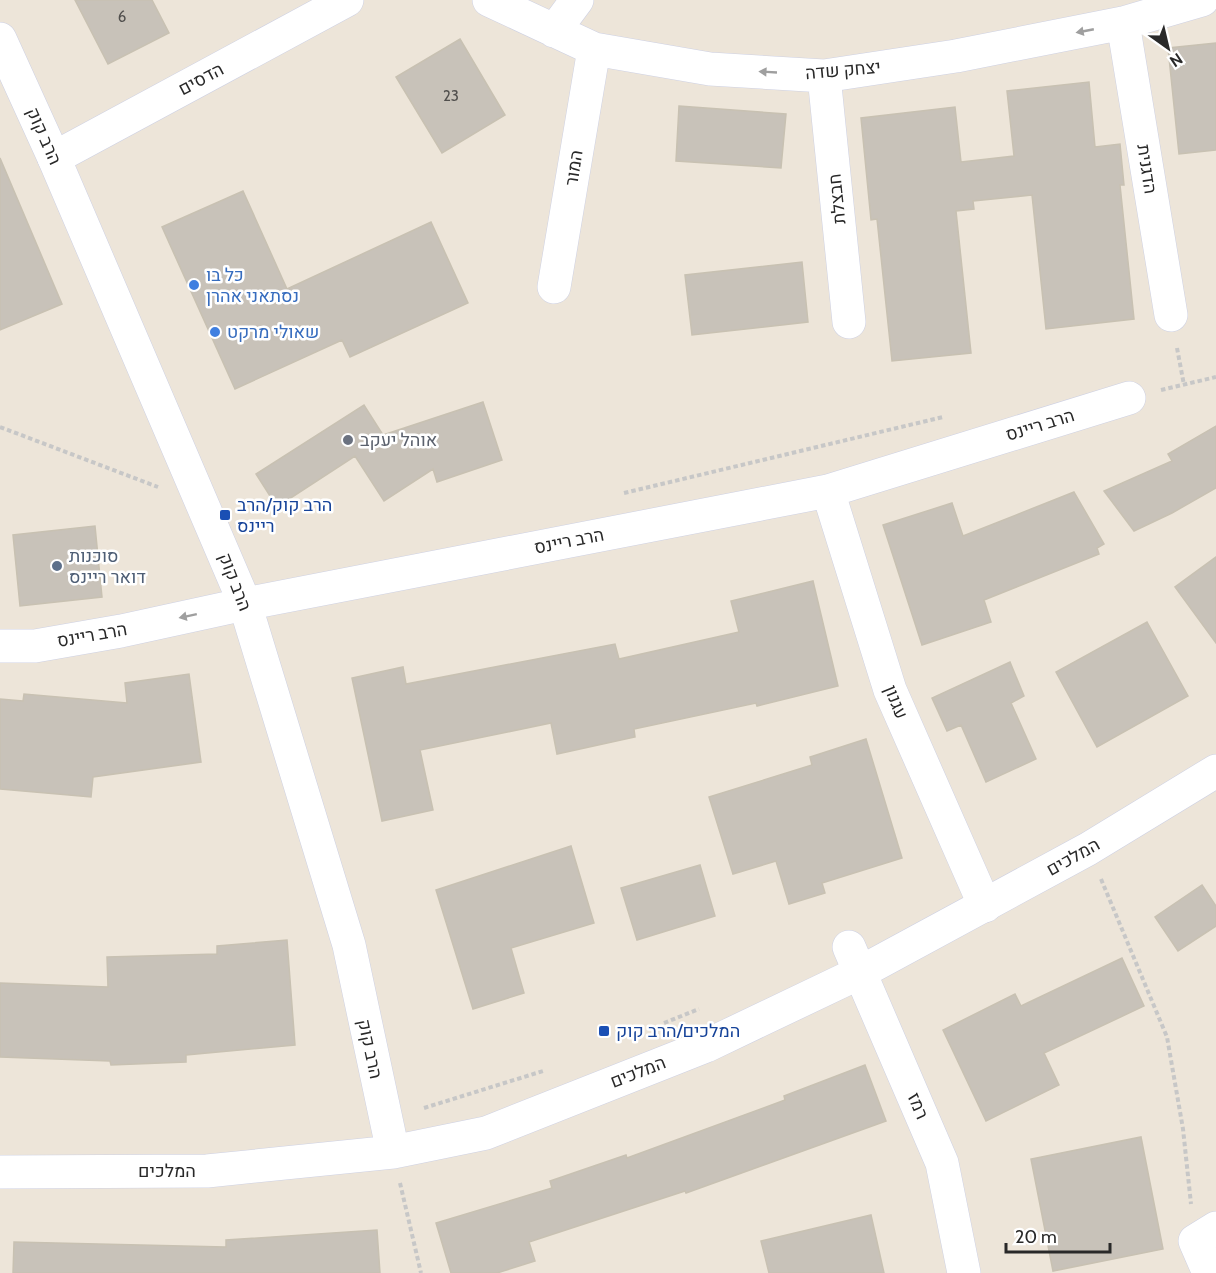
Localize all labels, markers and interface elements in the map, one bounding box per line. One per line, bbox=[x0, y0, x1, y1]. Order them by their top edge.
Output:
house number: 6 bbox=[118, 8, 126, 26]
north arrow bbox=[1138, 18, 1198, 78]
one-way arrow bbox=[1075, 27, 1094, 36]
text: N bbox=[1166, 49, 1186, 71]
street label: יצחק שדה bbox=[804, 56, 882, 84]
street label: הדסים bbox=[175, 58, 227, 100]
one-way arrow bbox=[758, 68, 777, 77]
house number: 23 bbox=[443, 87, 459, 105]
street label: הרב קוק bbox=[22, 104, 66, 168]
street label: הדגנית bbox=[1132, 143, 1162, 195]
street label: המור bbox=[560, 148, 588, 188]
street label: חבצלת bbox=[823, 173, 851, 225]
place label: כל בו נסתאני אהרן bbox=[206, 264, 299, 307]
marker: כל בו נסתאני אהרן bbox=[187, 278, 201, 292]
place label: שאולי מרקט bbox=[227, 321, 319, 343]
marker: שאולי מרקט bbox=[208, 325, 222, 339]
street label: הרב ריינס bbox=[1003, 404, 1077, 446]
place label: אוהל יעקב bbox=[360, 429, 437, 451]
marker: אוהל יעקב bbox=[341, 433, 355, 447]
place label: הרב קוק/הרב ריינס bbox=[237, 494, 332, 537]
marker: הרב קוק/הרב ריינס bbox=[218, 508, 232, 522]
street label: הרב ריינס bbox=[532, 523, 606, 559]
place label: סוכנות דואר ריינס bbox=[69, 545, 146, 588]
street label: הרב קוק bbox=[214, 550, 256, 614]
marker: סוכנות דואר ריינס bbox=[50, 559, 64, 573]
one-way arrow bbox=[178, 612, 197, 621]
street label: הרב ריינס bbox=[55, 618, 129, 652]
street label: עגנון bbox=[879, 682, 913, 722]
street label: המלכים bbox=[1042, 833, 1104, 881]
street label: הרב קוק bbox=[353, 1017, 387, 1081]
place label: המלכים/הרב קוק bbox=[616, 1020, 740, 1042]
marker: המלכים/הרב קוק bbox=[597, 1024, 611, 1038]
street label: המלכים bbox=[607, 1051, 669, 1093]
street label: רמז bbox=[903, 1089, 933, 1123]
street label: המלכים bbox=[138, 1160, 196, 1182]
scale bar bbox=[1006, 1216, 1110, 1254]
text: 20 m bbox=[1015, 1226, 1057, 1248]

